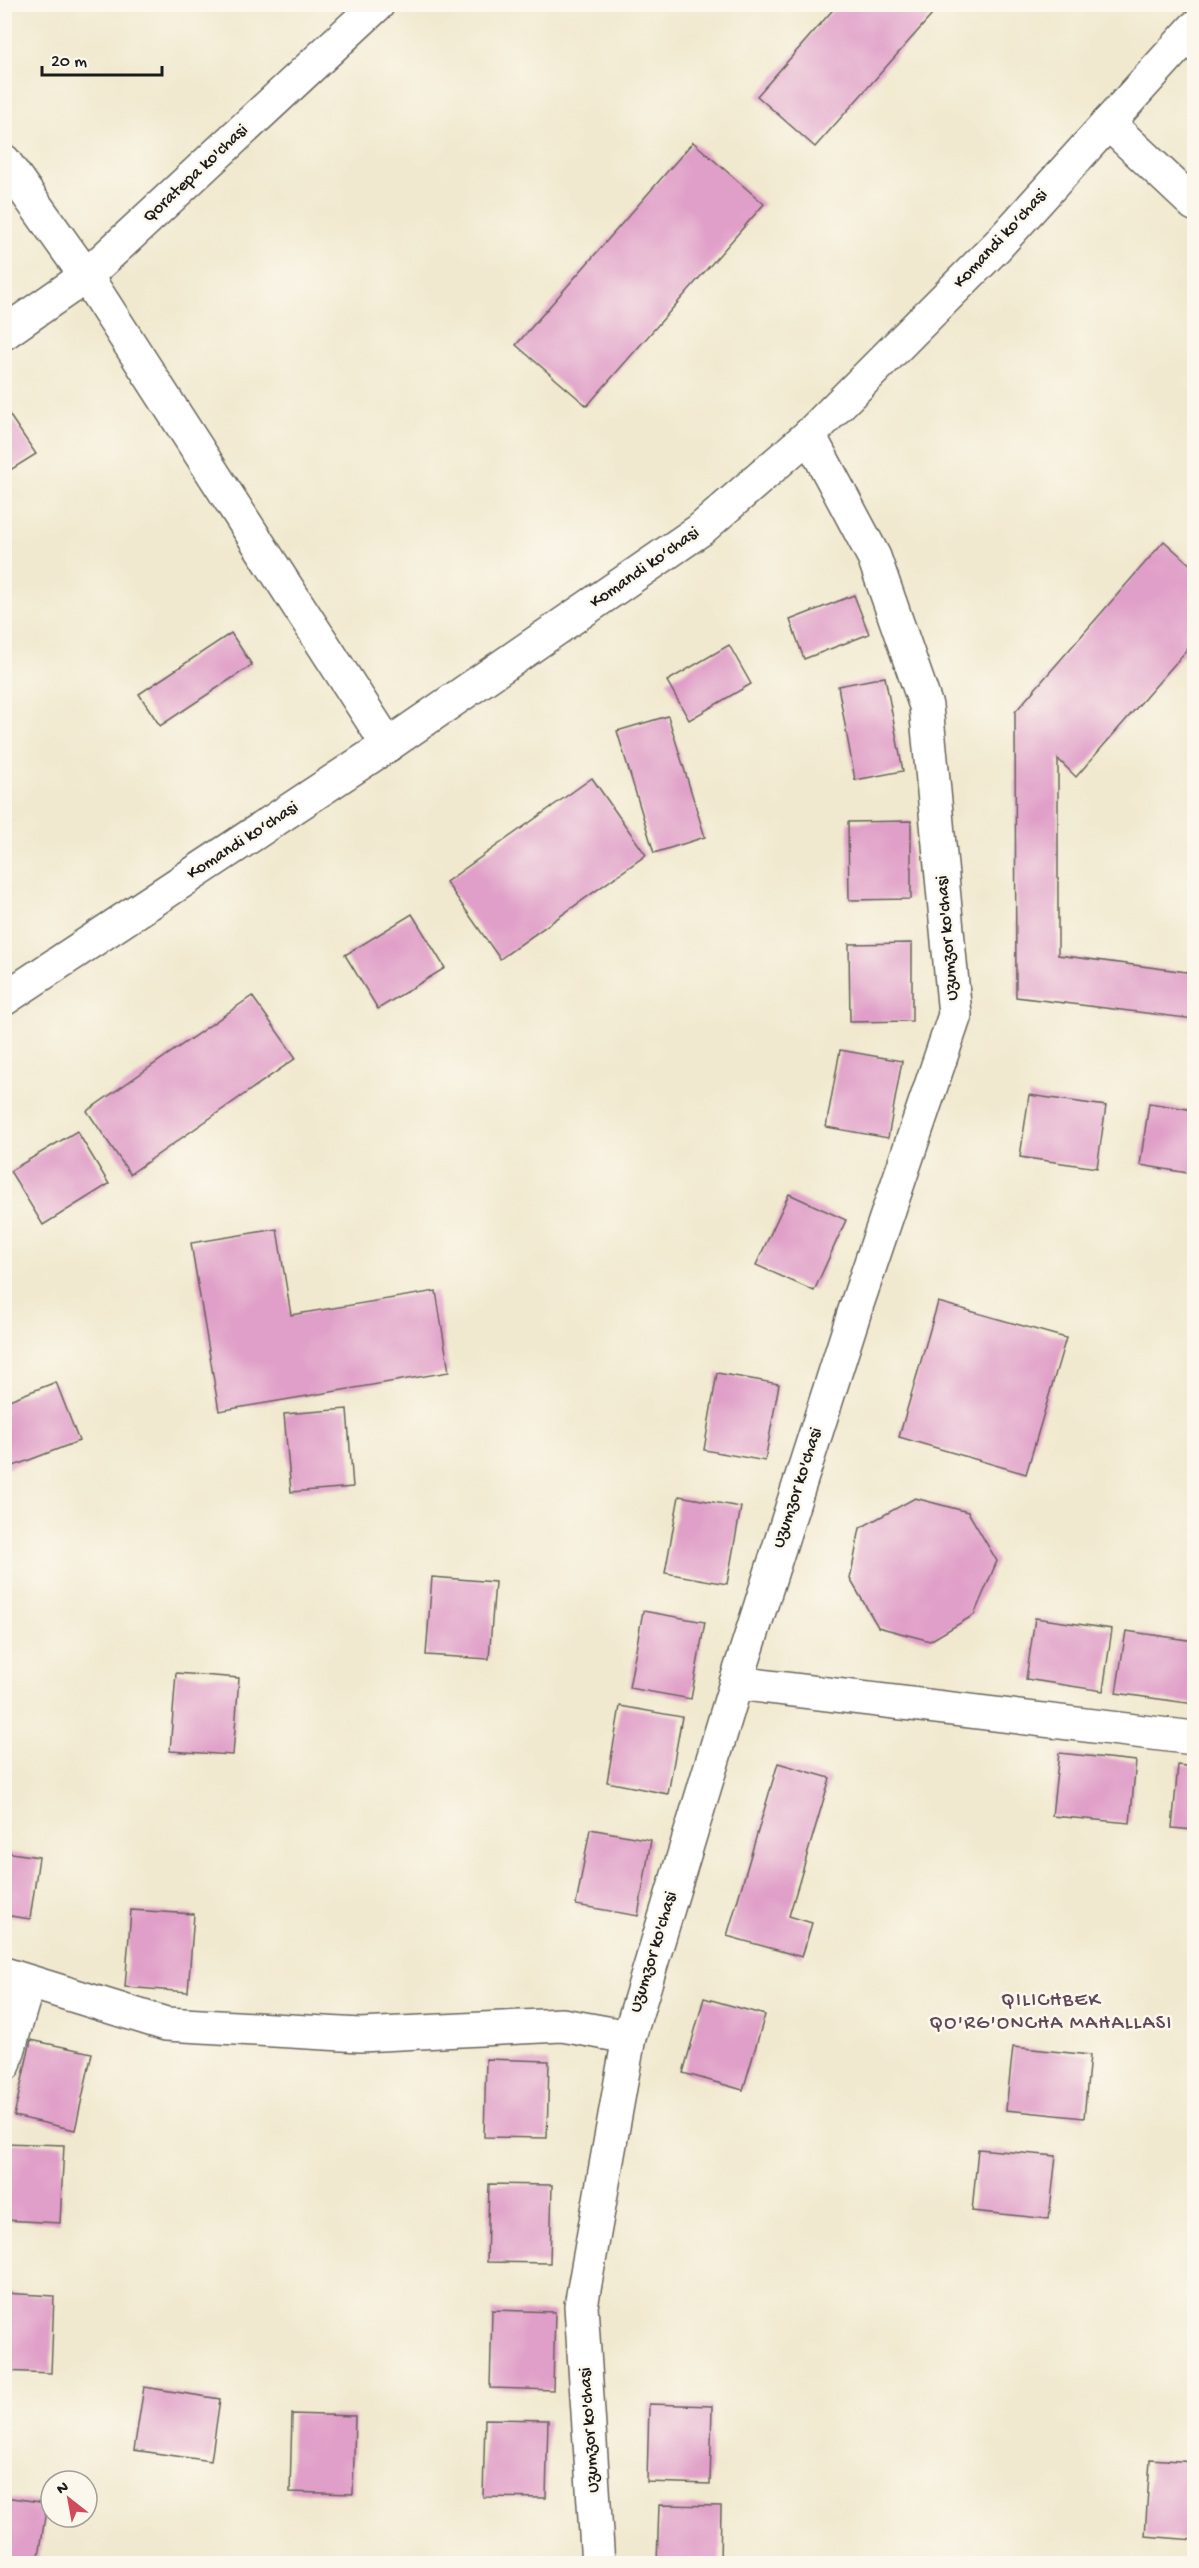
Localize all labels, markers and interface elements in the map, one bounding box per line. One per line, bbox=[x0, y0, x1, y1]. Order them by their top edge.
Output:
scale bar bbox=[42, 39, 162, 77]
text: 20 m bbox=[51, 52, 87, 73]
street label: Qoratepa ko'chasi bbox=[139, 120, 253, 228]
street label: Komandi ko‘chasi bbox=[949, 185, 1053, 293]
street label: Komandi ko‘chasi bbox=[586, 522, 704, 613]
street label: Komandi ko‘chasi bbox=[183, 797, 303, 885]
street label: Uzumzor ko'chasi bbox=[932, 874, 964, 1002]
street label: Uzumzor ko'chasi bbox=[769, 1425, 827, 1551]
street label: Uzumzor ko'chasi bbox=[626, 1889, 682, 2015]
district label: QILICHBEK QO'RG'ONCHA MAHALLASI bbox=[929, 1990, 1173, 2036]
street label: Uzumzor ko'chasi bbox=[575, 2366, 605, 2493]
north arrow bbox=[39, 2469, 99, 2529]
text: N bbox=[54, 2478, 73, 2500]

